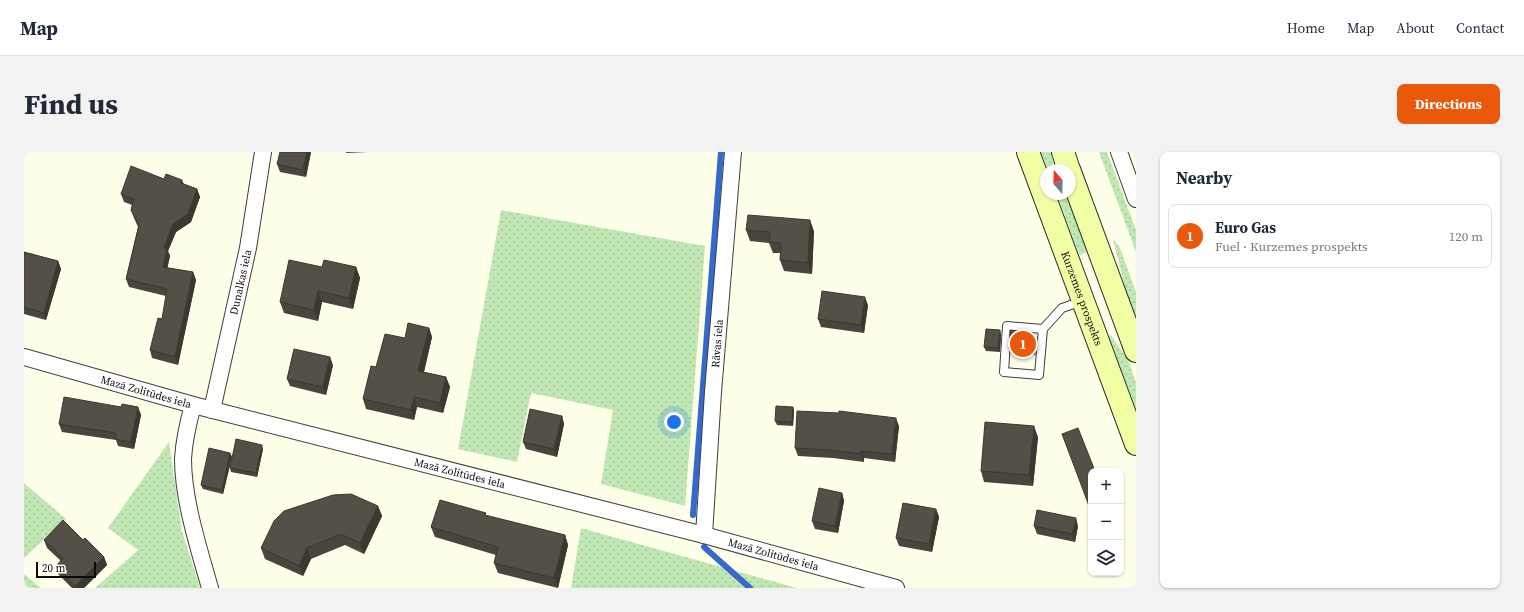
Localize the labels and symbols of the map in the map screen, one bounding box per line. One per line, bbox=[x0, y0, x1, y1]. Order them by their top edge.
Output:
north arrow bbox=[1040, 164, 1076, 200]
street label: Dunalkas iela bbox=[226, 248, 255, 316]
street label: Kurzemes prospekts bbox=[1058, 249, 1107, 348]
street label: Rāvas iela bbox=[708, 318, 727, 368]
pin: 1 bbox=[1010, 329, 1036, 359]
street label: Mazā Zolitūdes iela bbox=[99, 372, 194, 412]
your location bbox=[664, 412, 684, 432]
street label: Mazā Zolitūdes iela bbox=[413, 454, 507, 492]
street label: Mazā Zolitūdes iela bbox=[726, 534, 821, 574]
scale bar bbox=[36, 560, 96, 579]

